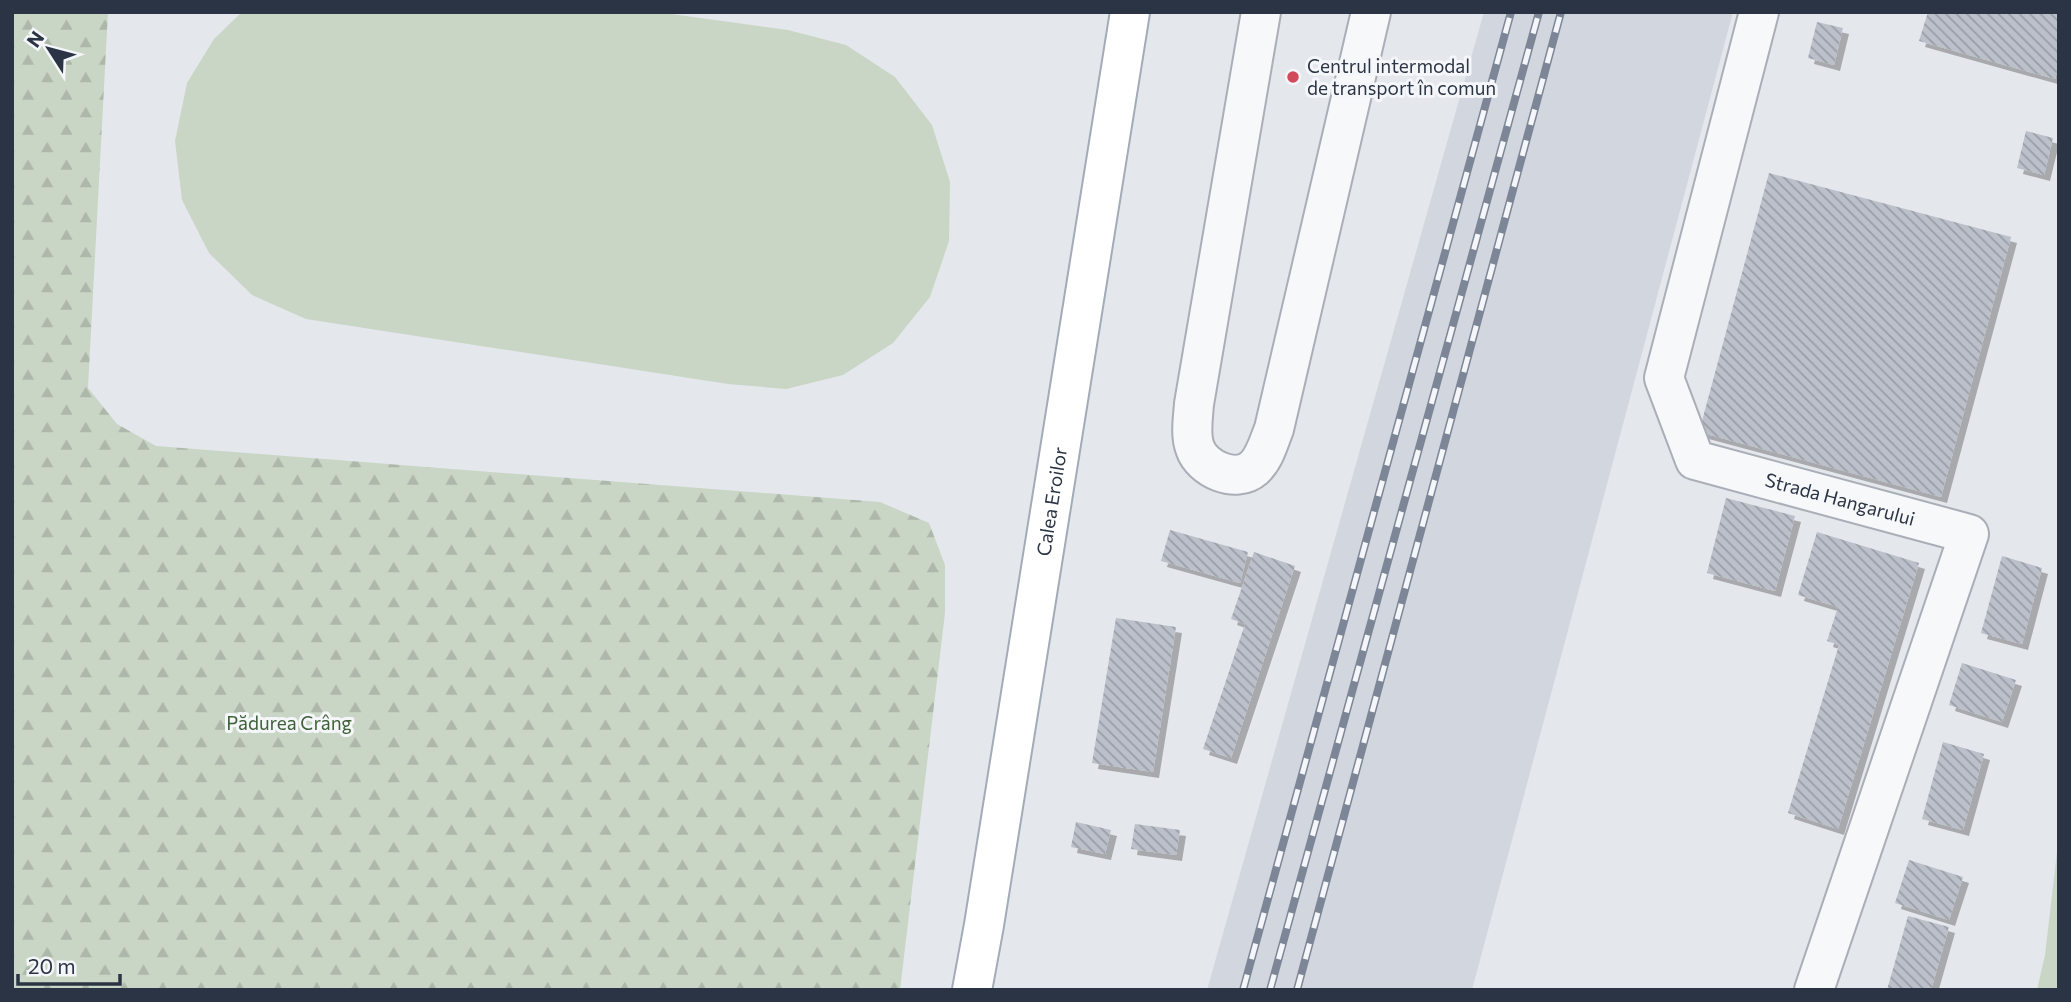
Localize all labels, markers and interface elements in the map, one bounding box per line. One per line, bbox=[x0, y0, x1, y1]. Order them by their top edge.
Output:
north arrow bbox=[14, 14, 84, 84]
text: N bbox=[21, 26, 48, 51]
place label: Centrul intermodal de transport în comun bbox=[1307, 54, 1496, 99]
marker: Centrul intermodal de transport în comun bbox=[1285, 69, 1301, 85]
street label: Calea Eroilor bbox=[1031, 445, 1071, 558]
street label: Strada Hangarului bbox=[1763, 467, 1918, 530]
park label: Pădurea Crâng bbox=[226, 711, 352, 734]
scale bar bbox=[18, 942, 119, 986]
text: 20 m bbox=[28, 953, 76, 978]

